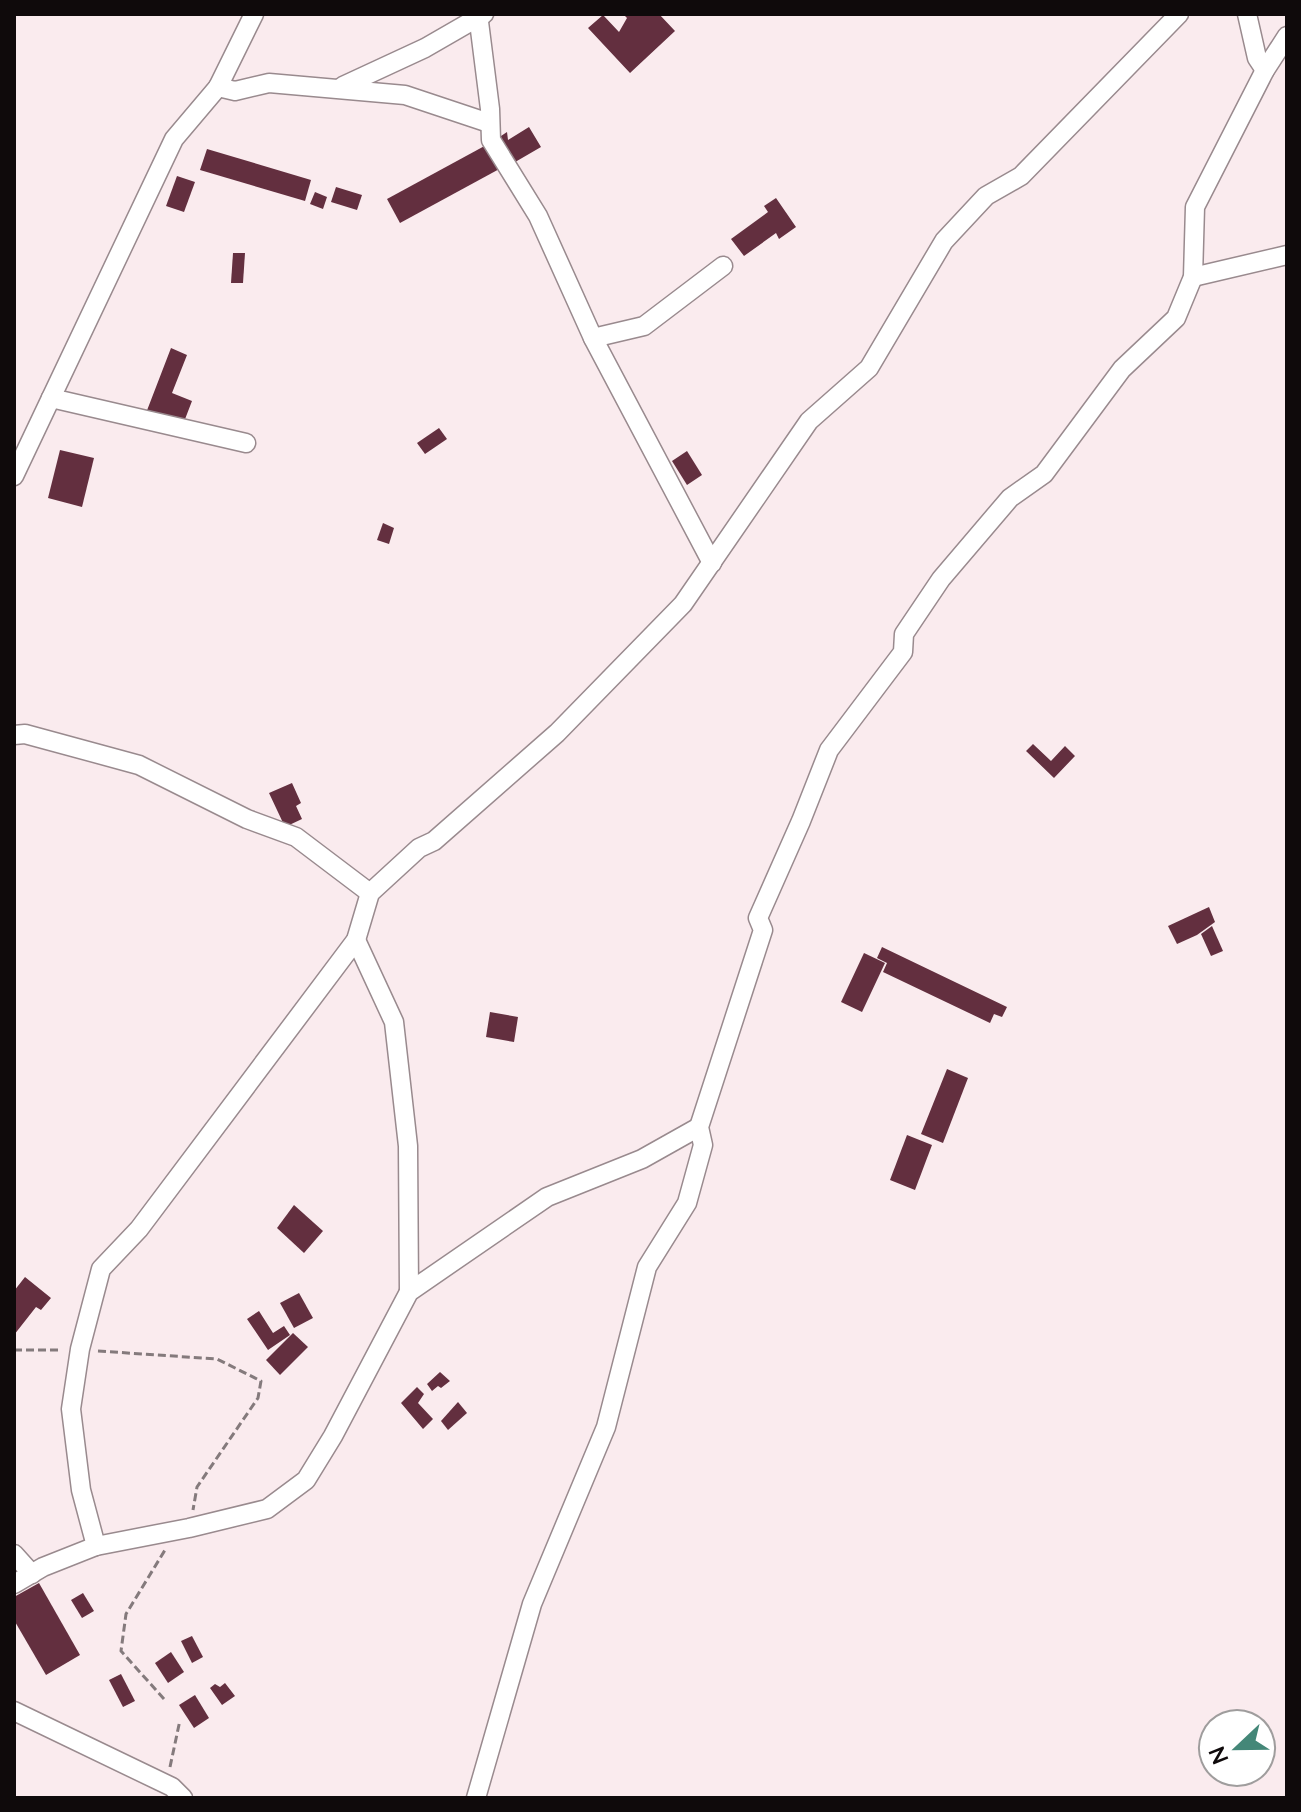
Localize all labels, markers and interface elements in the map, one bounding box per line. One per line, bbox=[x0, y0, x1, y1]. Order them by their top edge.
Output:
north arrow bbox=[1197, 1708, 1277, 1788]
text: N bbox=[1202, 1743, 1234, 1769]

